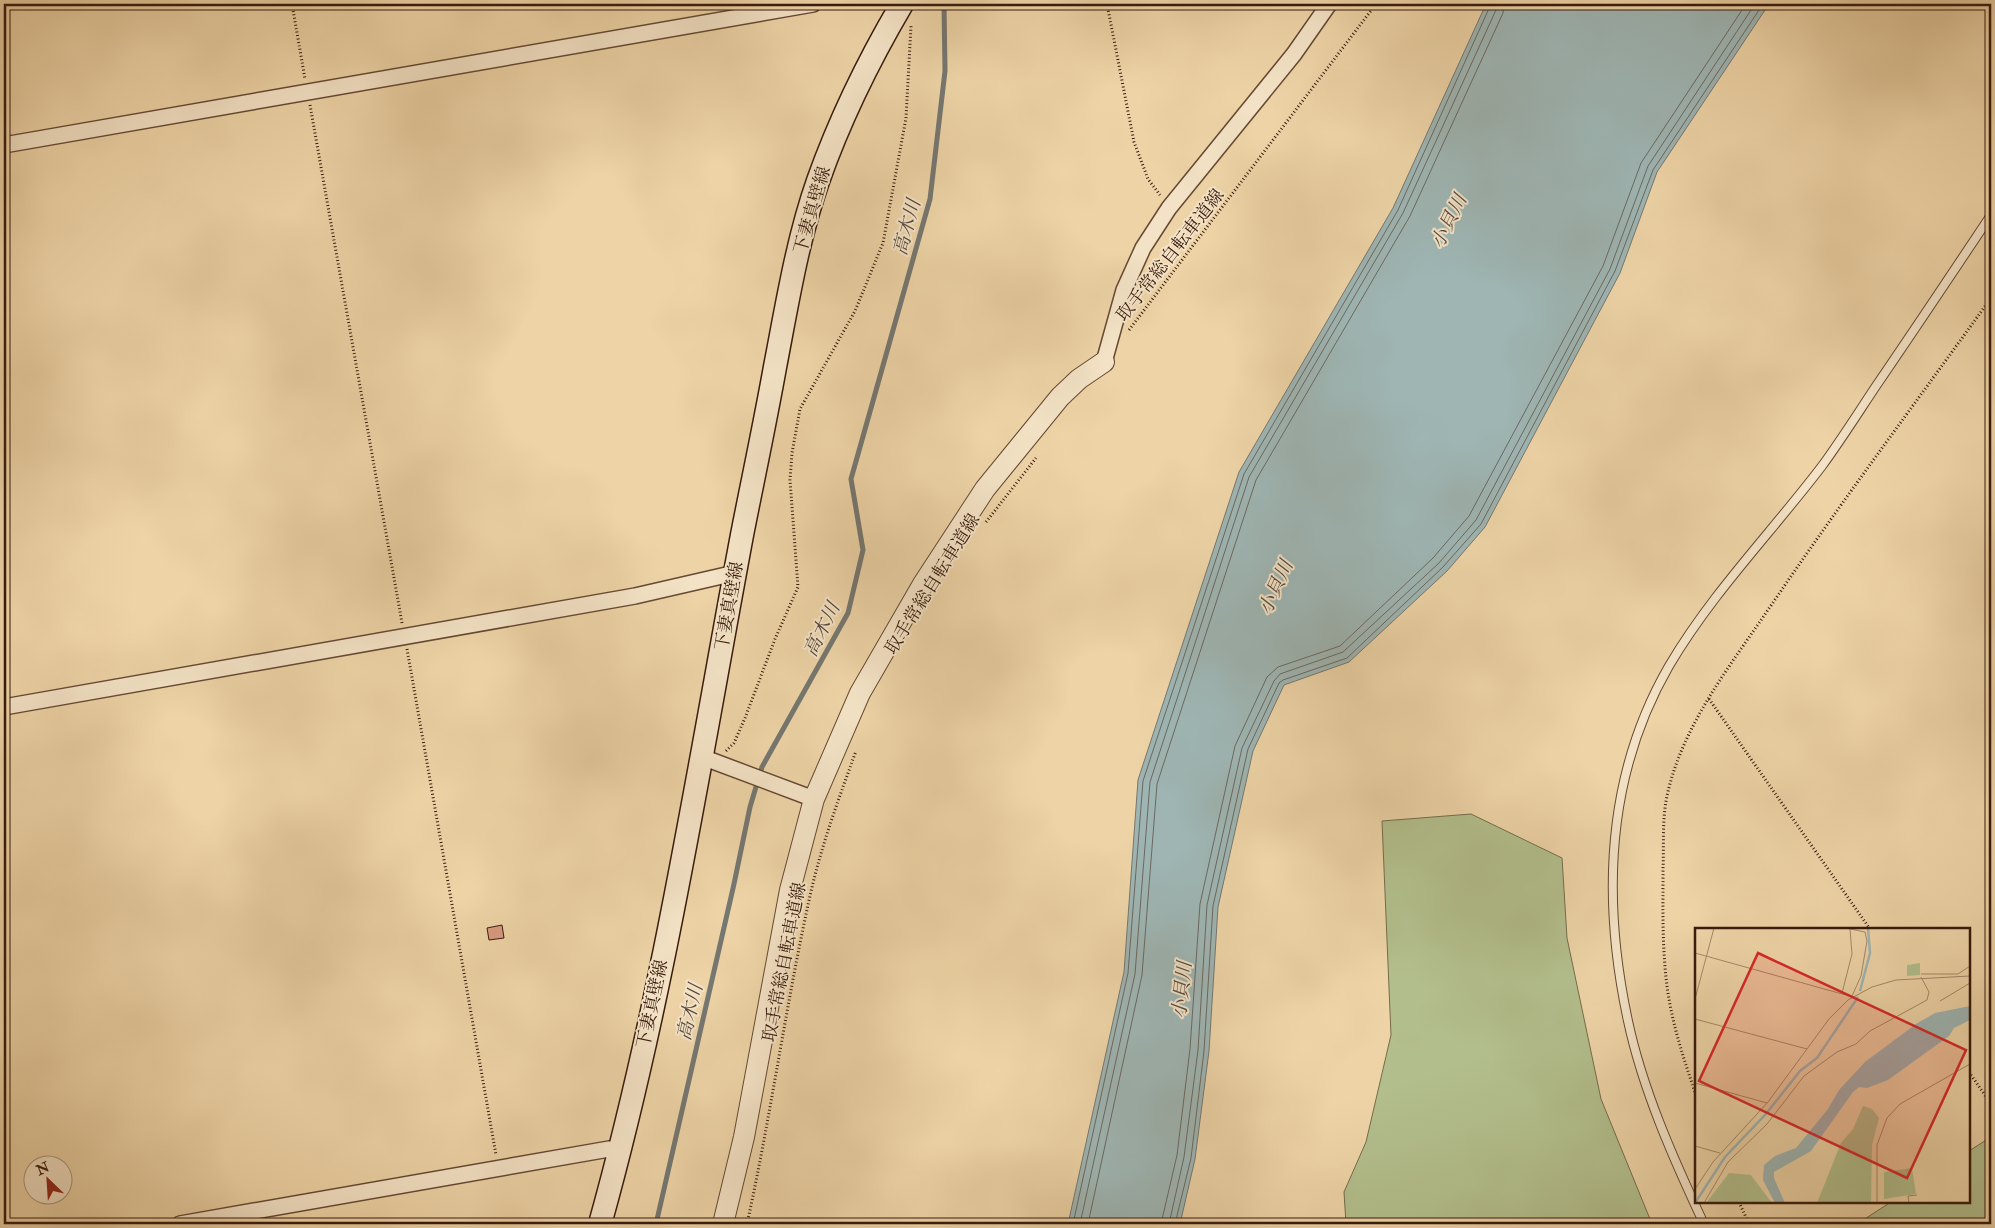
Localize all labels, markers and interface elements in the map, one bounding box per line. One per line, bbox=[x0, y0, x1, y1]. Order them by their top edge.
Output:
street label: 下妻真壁線 bbox=[789, 164, 836, 257]
street label: 取手常総自転車道線 bbox=[1111, 184, 1229, 326]
water label: 小貝川 bbox=[1426, 189, 1473, 252]
water label: 高木川 bbox=[888, 195, 926, 258]
street label: 取手常総自転車道線 bbox=[880, 509, 985, 659]
water label: 小貝川 bbox=[1253, 555, 1299, 618]
street label: 下妻真壁線 bbox=[710, 560, 749, 652]
water label: 高木川 bbox=[799, 597, 846, 660]
street label: 取手常総自転車道線 bbox=[758, 880, 811, 1044]
inset map bbox=[1695, 928, 1970, 1203]
street label: 下妻真壁線 bbox=[632, 958, 673, 1051]
water label: 小貝川 bbox=[1167, 959, 1197, 1020]
water label: 高木川 bbox=[672, 980, 709, 1043]
north arrow bbox=[22, 1156, 72, 1206]
text: N bbox=[33, 1158, 52, 1179]

